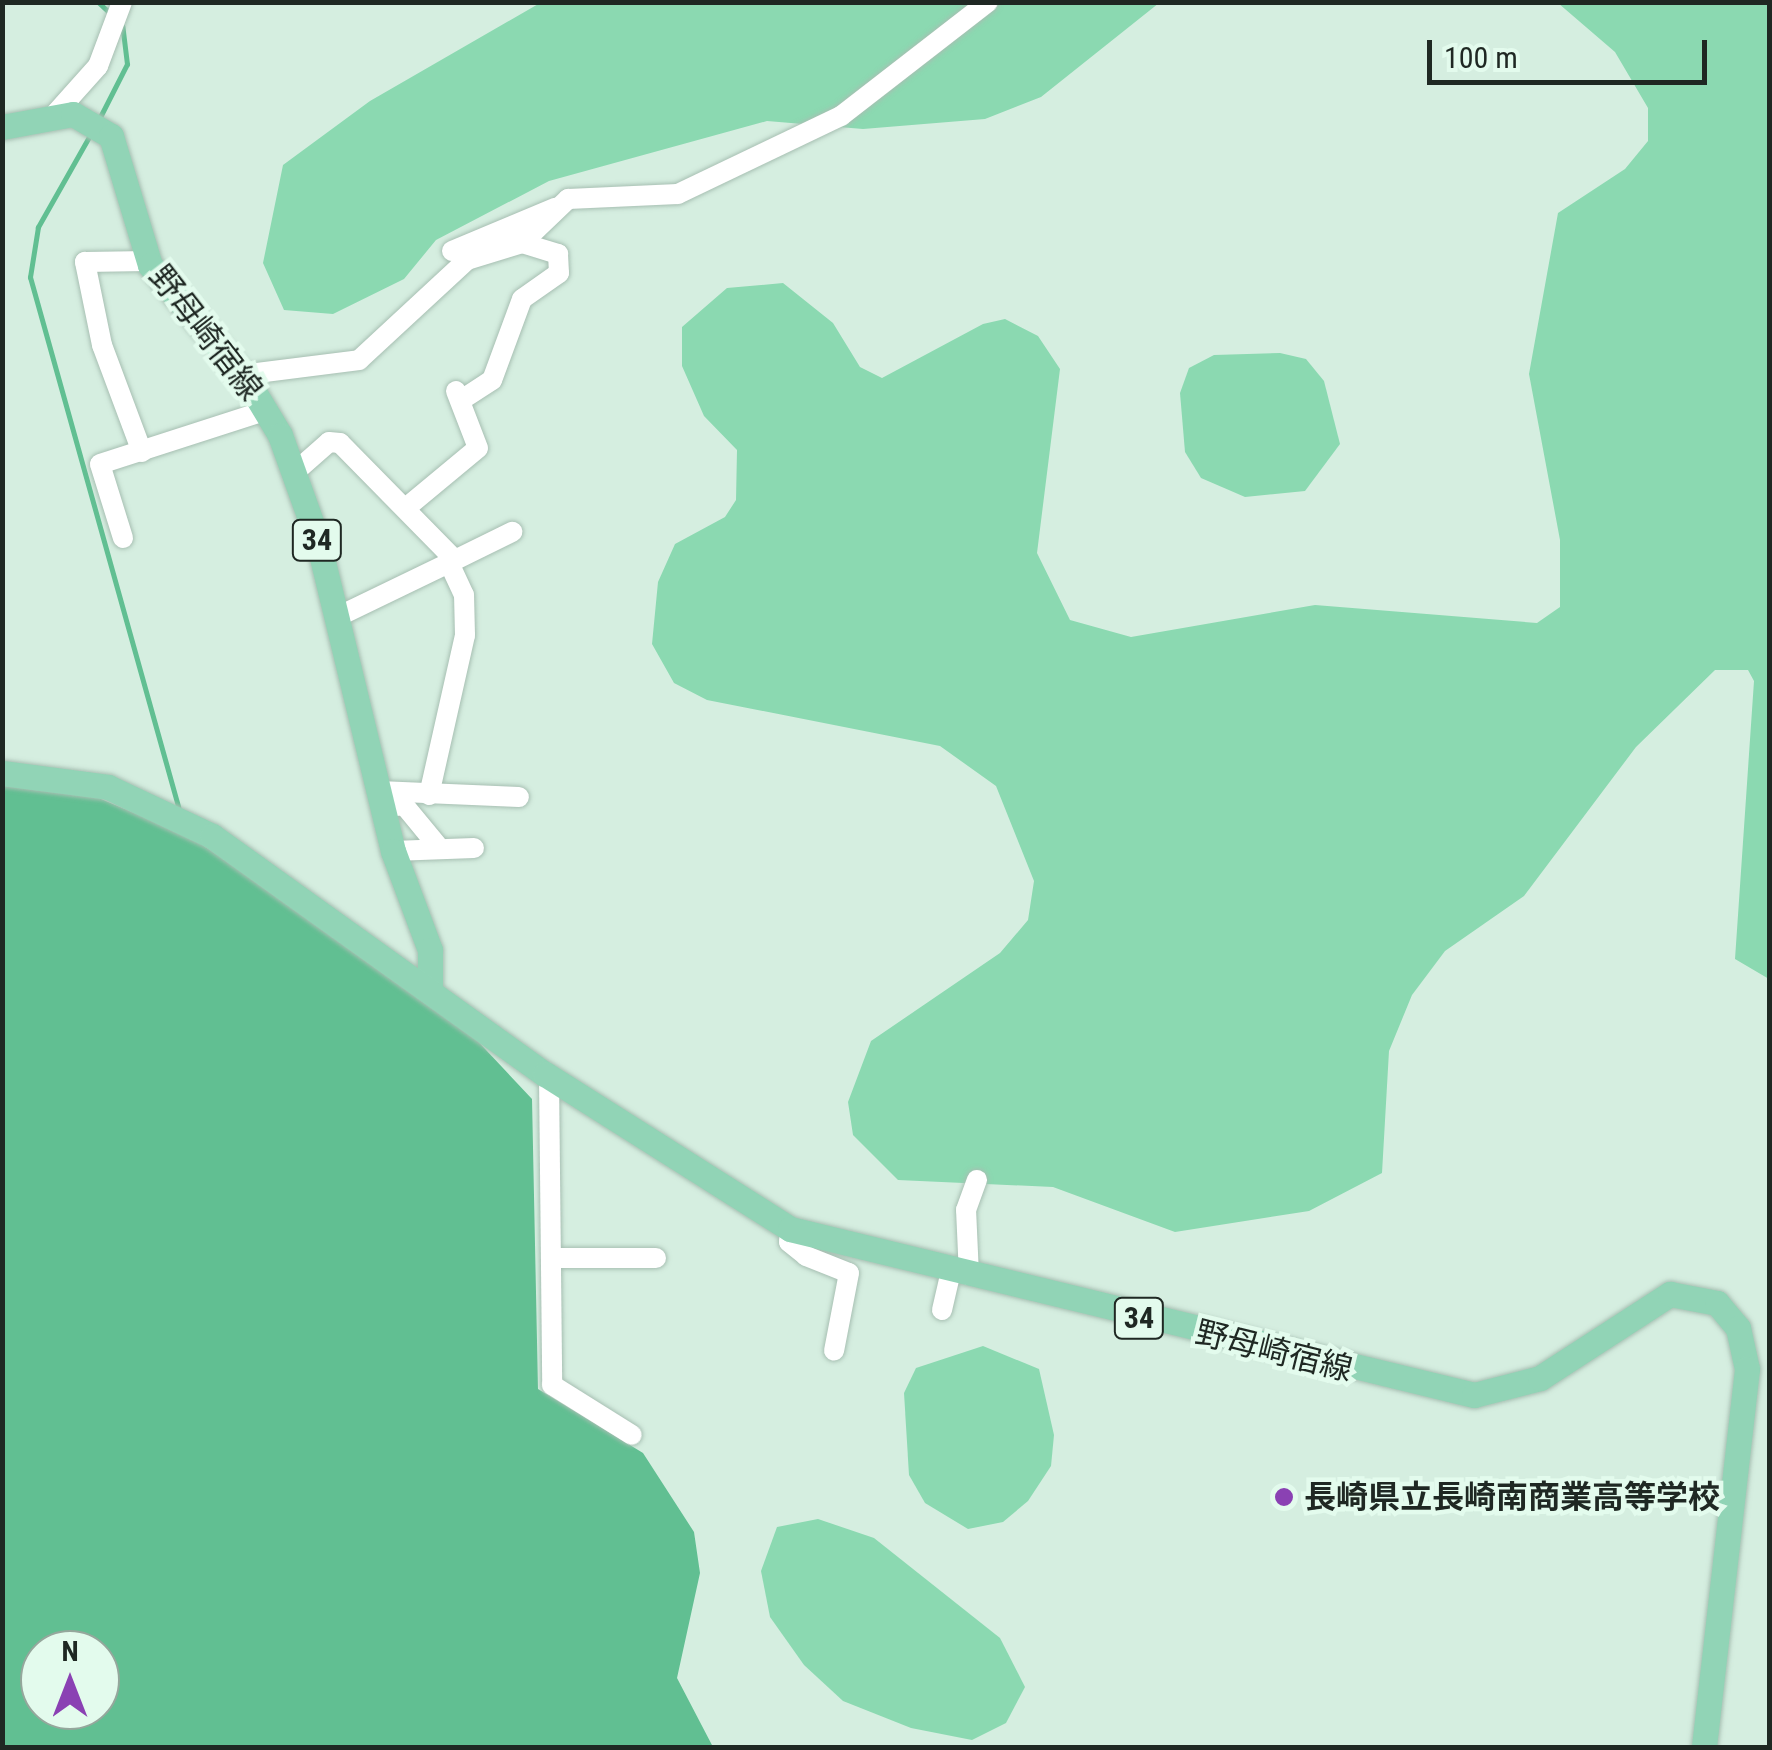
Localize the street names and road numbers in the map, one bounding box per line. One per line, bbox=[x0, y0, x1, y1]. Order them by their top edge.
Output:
street label: 野母崎宿線 bbox=[142, 258, 270, 408]
road number: 34 bbox=[290, 515, 344, 565]
road number: 34 bbox=[1112, 1293, 1166, 1343]
street label: 野母崎宿線 bbox=[1192, 1313, 1356, 1389]

